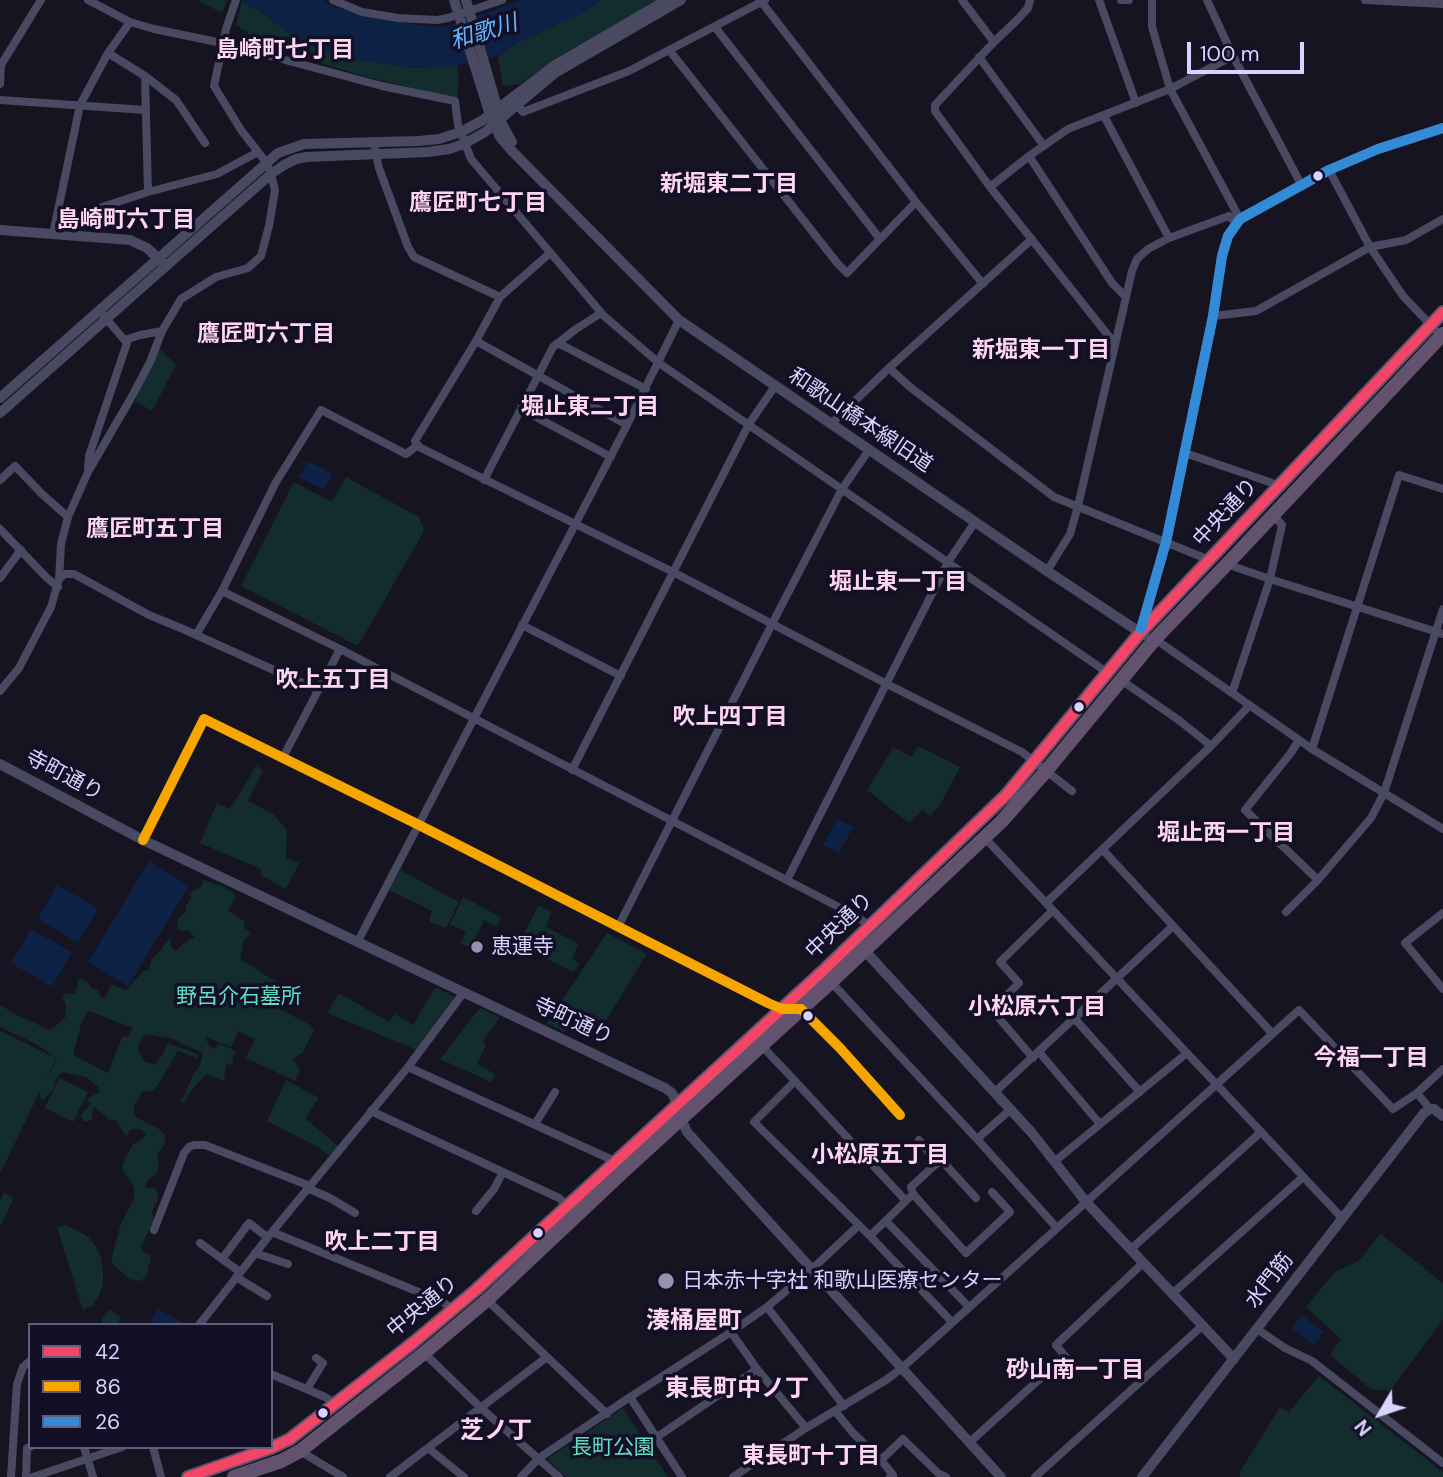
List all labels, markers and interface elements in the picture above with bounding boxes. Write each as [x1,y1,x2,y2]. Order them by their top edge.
water label: 和歌川 [447,10,521,56]
scale bar [1191,28,1308,72]
district label: 島崎町七丁目 [216,37,354,65]
text: 100 m [1200,40,1260,68]
unlabelled marker [1311,169,1325,183]
district label: 新堀東二丁目 [660,171,798,199]
district label: 鷹匠町七丁目 [409,190,547,218]
district label: 島崎町六丁目 [57,207,195,235]
district label: 鷹匠町六丁目 [197,321,335,349]
district label: 新堀東一丁目 [972,337,1110,365]
street label: 和歌山橋本線旧道 [783,364,937,478]
district label: 堀止東二丁目 [521,394,659,422]
street label: 中央通り [1188,474,1264,552]
district label: 鷹匠町五丁目 [86,516,224,544]
district label: 堀止東一丁目 [829,569,967,597]
district label: 吹上五丁目 [276,667,390,695]
unlabelled marker [1072,700,1086,714]
district label: 吹上四丁目 [673,704,787,732]
street label: 寺町通り [21,745,107,807]
district label: 堀止西一丁目 [1157,820,1295,848]
street label: 中央通り [801,888,879,964]
place label: 恵運寺 [491,934,554,960]
marker: 恵運寺 [469,939,485,955]
park label: 野呂介石墓所 [176,984,302,1010]
street label: 寺町通り [530,993,616,1051]
district label: 小松原六丁目 [968,994,1106,1022]
unlabelled marker [801,1009,815,1023]
district label: 今福一丁目 [1314,1045,1428,1073]
district label: 小松原五丁目 [811,1142,949,1170]
unlabelled marker [531,1226,545,1240]
district label: 吹上二丁目 [325,1229,439,1257]
street label: 水門筋 [1241,1248,1299,1314]
place label: 日本赤十字社 和歌山医療センター [682,1268,1003,1294]
street label: 中央通り [382,1271,464,1343]
marker: 日本赤十字社 和歌山医療センター [656,1271,676,1291]
district label: 湊桶屋町 [646,1308,742,1336]
legend [28,1323,273,1449]
text: 42 [95,1338,120,1366]
district label: 砂山南一丁目 [1006,1357,1144,1385]
text: 86 [95,1373,121,1401]
district label: 東長町中ノ丁 [665,1376,809,1404]
north arrow [1345,1379,1415,1449]
unlabelled marker [316,1406,330,1420]
text: 26 [95,1408,120,1436]
text: N [1349,1414,1377,1441]
district label: 芝ノ丁 [460,1418,532,1446]
park label: 長町公園 [571,1435,655,1461]
district label: 東長町十丁目 [742,1443,880,1471]

